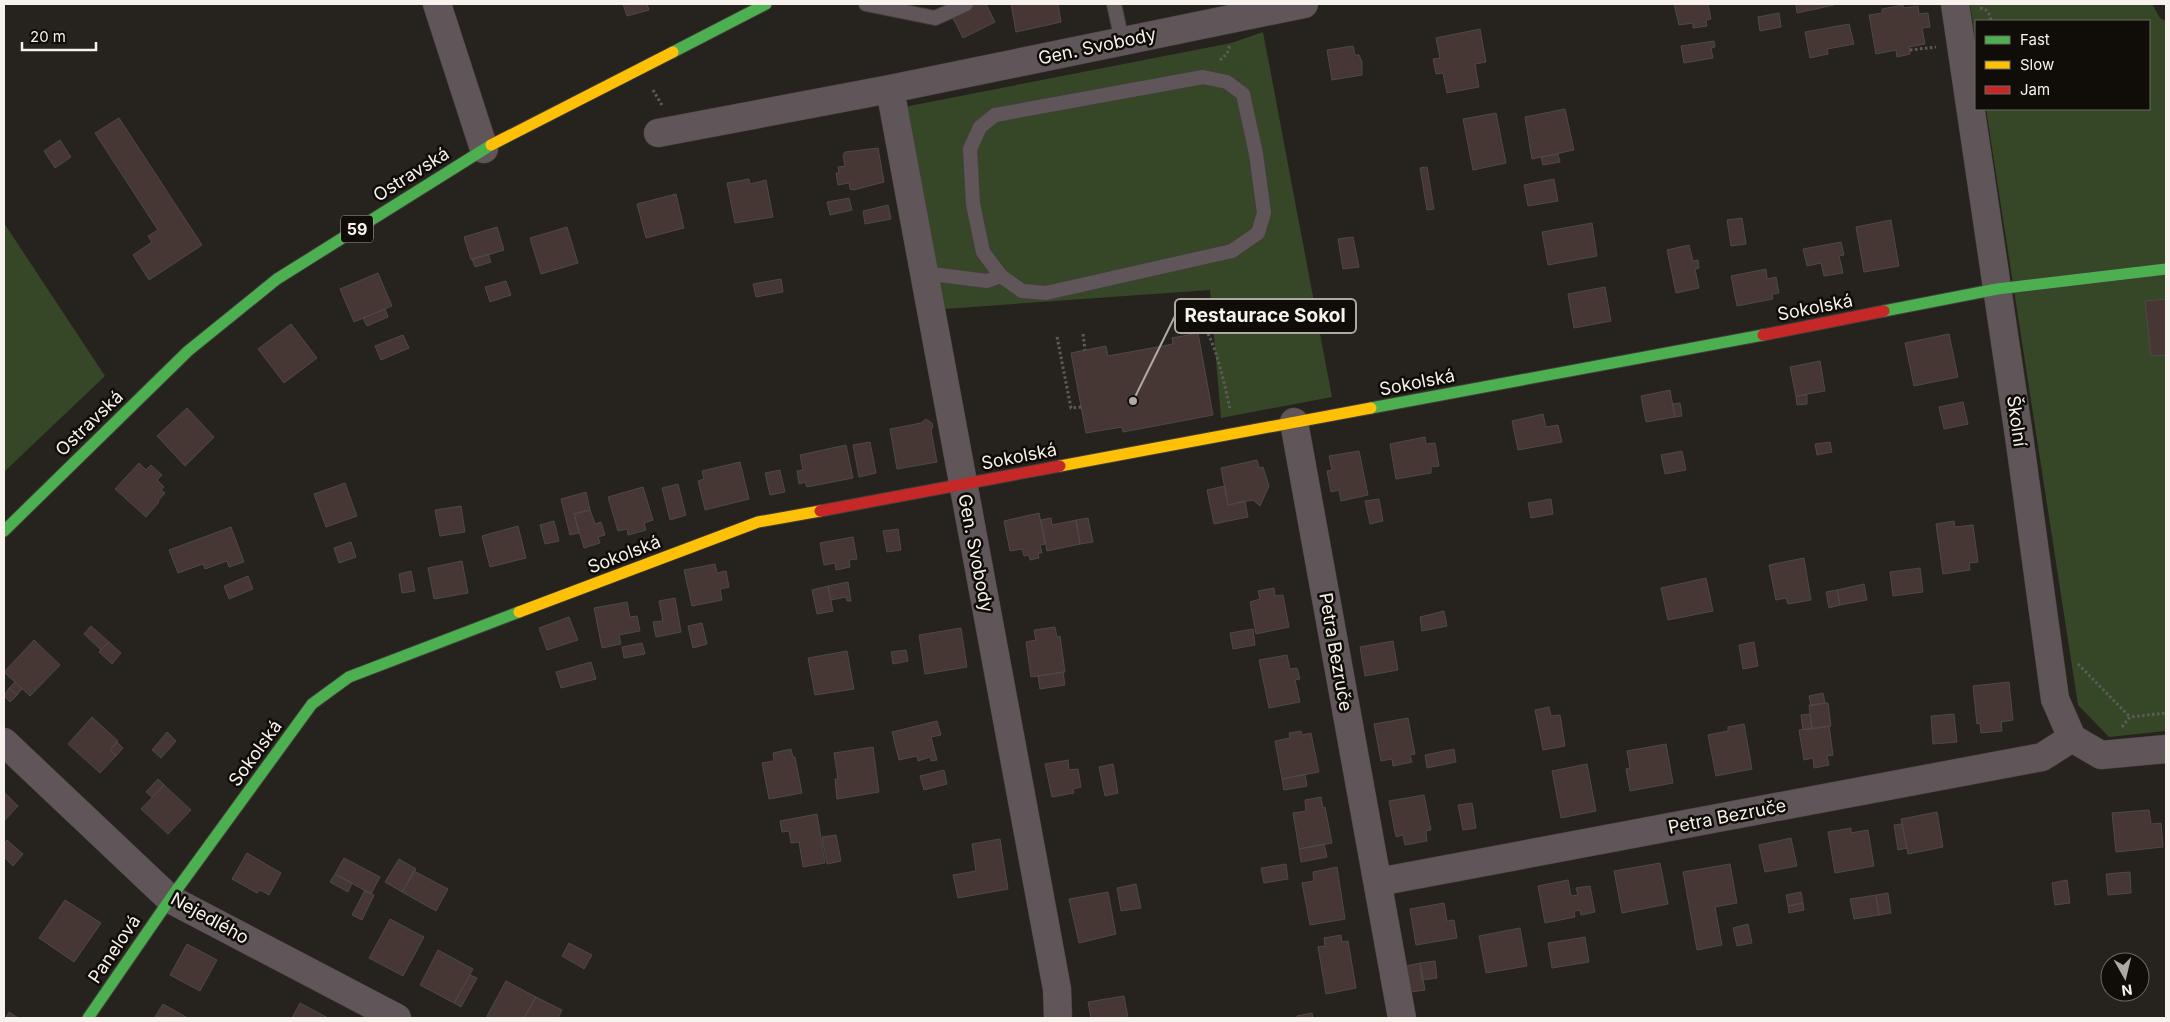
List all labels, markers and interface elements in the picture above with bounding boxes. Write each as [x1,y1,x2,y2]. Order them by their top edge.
scale bar [22,20,96,52]
legend [1975,20,2150,110]
street label: Gen. Svobody [1036,23,1158,69]
text: 20 m [30,27,66,46]
text: Fast [2020,30,2050,49]
text: Slow [2020,55,2054,74]
text: Jam [2020,80,2050,99]
street label: Ostravská [369,142,453,206]
road number: 59 [341,215,373,242]
street label: Sokolská [1775,289,1855,325]
callout: Restaurace Sokol [1175,299,1356,333]
text: Restaurace Sokol [1184,304,1346,327]
street label: Sokolská [1377,364,1457,400]
street label: Ostravská [51,386,127,460]
street label: Školní [2003,394,2032,448]
street label: Sokolská [979,438,1059,474]
street label: Gen. Svobody [954,492,998,614]
street label: Sokolská [585,530,663,578]
street label: Petra Bezruče [1315,591,1357,713]
street label: Sokolská [224,716,286,790]
street label: Petra Bezruče [1666,794,1788,838]
street label: Nejedlého [167,888,253,948]
street label: Panelová [84,911,144,987]
north arrow [2100,952,2150,1002]
text: N [2120,981,2133,1000]

